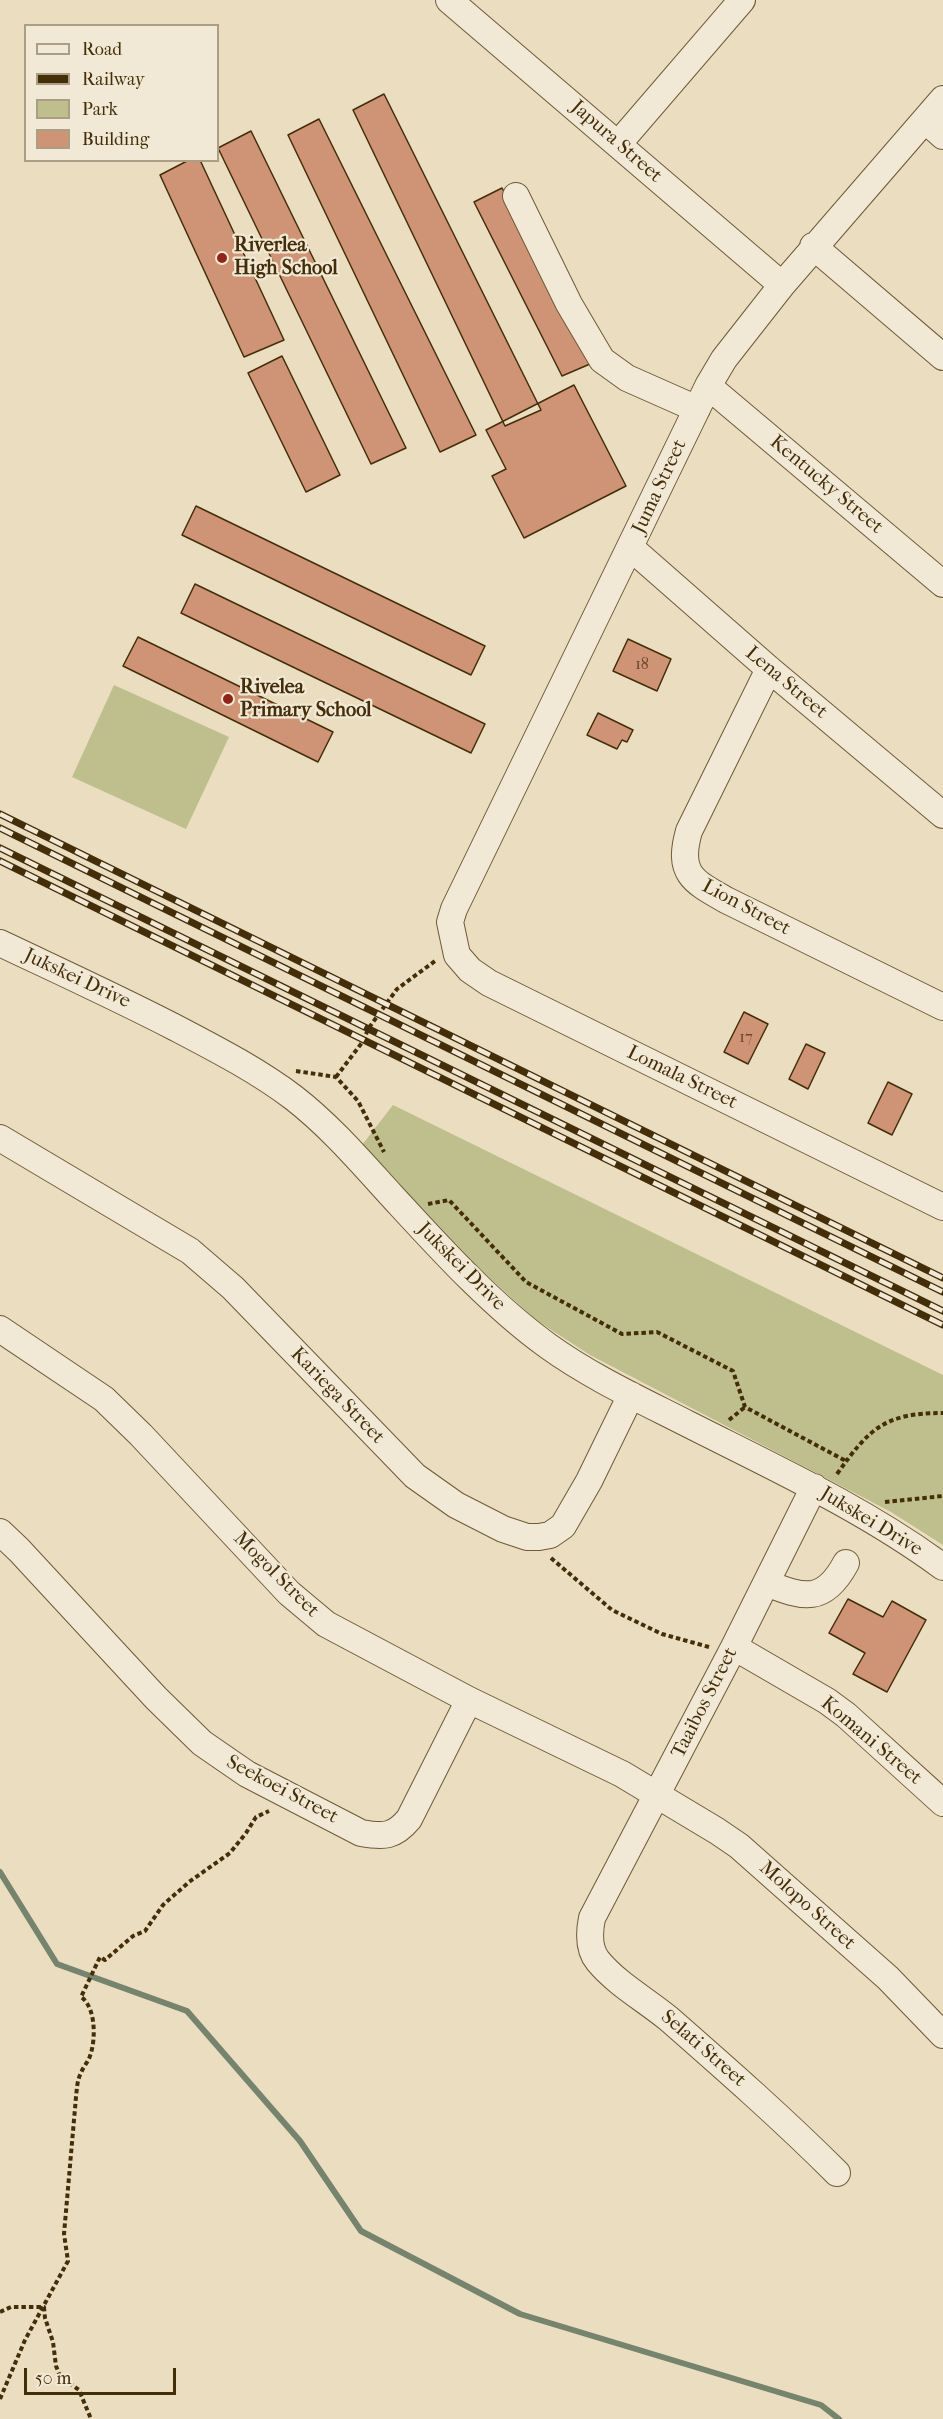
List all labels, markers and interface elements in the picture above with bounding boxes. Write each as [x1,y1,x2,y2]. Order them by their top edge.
legend [24,24,219,162]
text: Road [82,39,122,60]
text: Railway [82,69,145,90]
street label: Japura Street [565,96,667,188]
text: Park [82,99,118,120]
text: Building [82,129,149,150]
place label: Riverlea High School [234,234,338,281]
marker: Riverlea High School [215,251,229,265]
street label: Kentucky Street [764,431,888,539]
street label: Juma Street [628,436,692,538]
street label: Lena Street [740,642,832,724]
house number: 18 [635,655,649,675]
place label: Rivelea Primary School [240,676,372,723]
marker: Rivelea Primary School [221,692,235,706]
street label: Lion Street [698,875,794,941]
street label: Jukskei Drive [20,944,134,1014]
house number: 17 [739,1028,753,1048]
street label: Lomala Street [623,1041,741,1115]
street label: Jukskei Drive [412,1218,510,1316]
street label: Kariega Street [285,1343,389,1449]
street label: Jukskei Drive [816,1482,926,1562]
street label: Mogol Street [228,1527,324,1623]
street label: Taaibos Street [667,1644,743,1762]
street label: Komani Street [816,1692,926,1790]
street label: Seekoei Street [222,1751,342,1829]
street label: Molopo Street [754,1856,860,1956]
street label: Selati Street [655,2005,751,2093]
scale bar [27,2356,178,2394]
text: 50 m [35,2368,71,2389]

